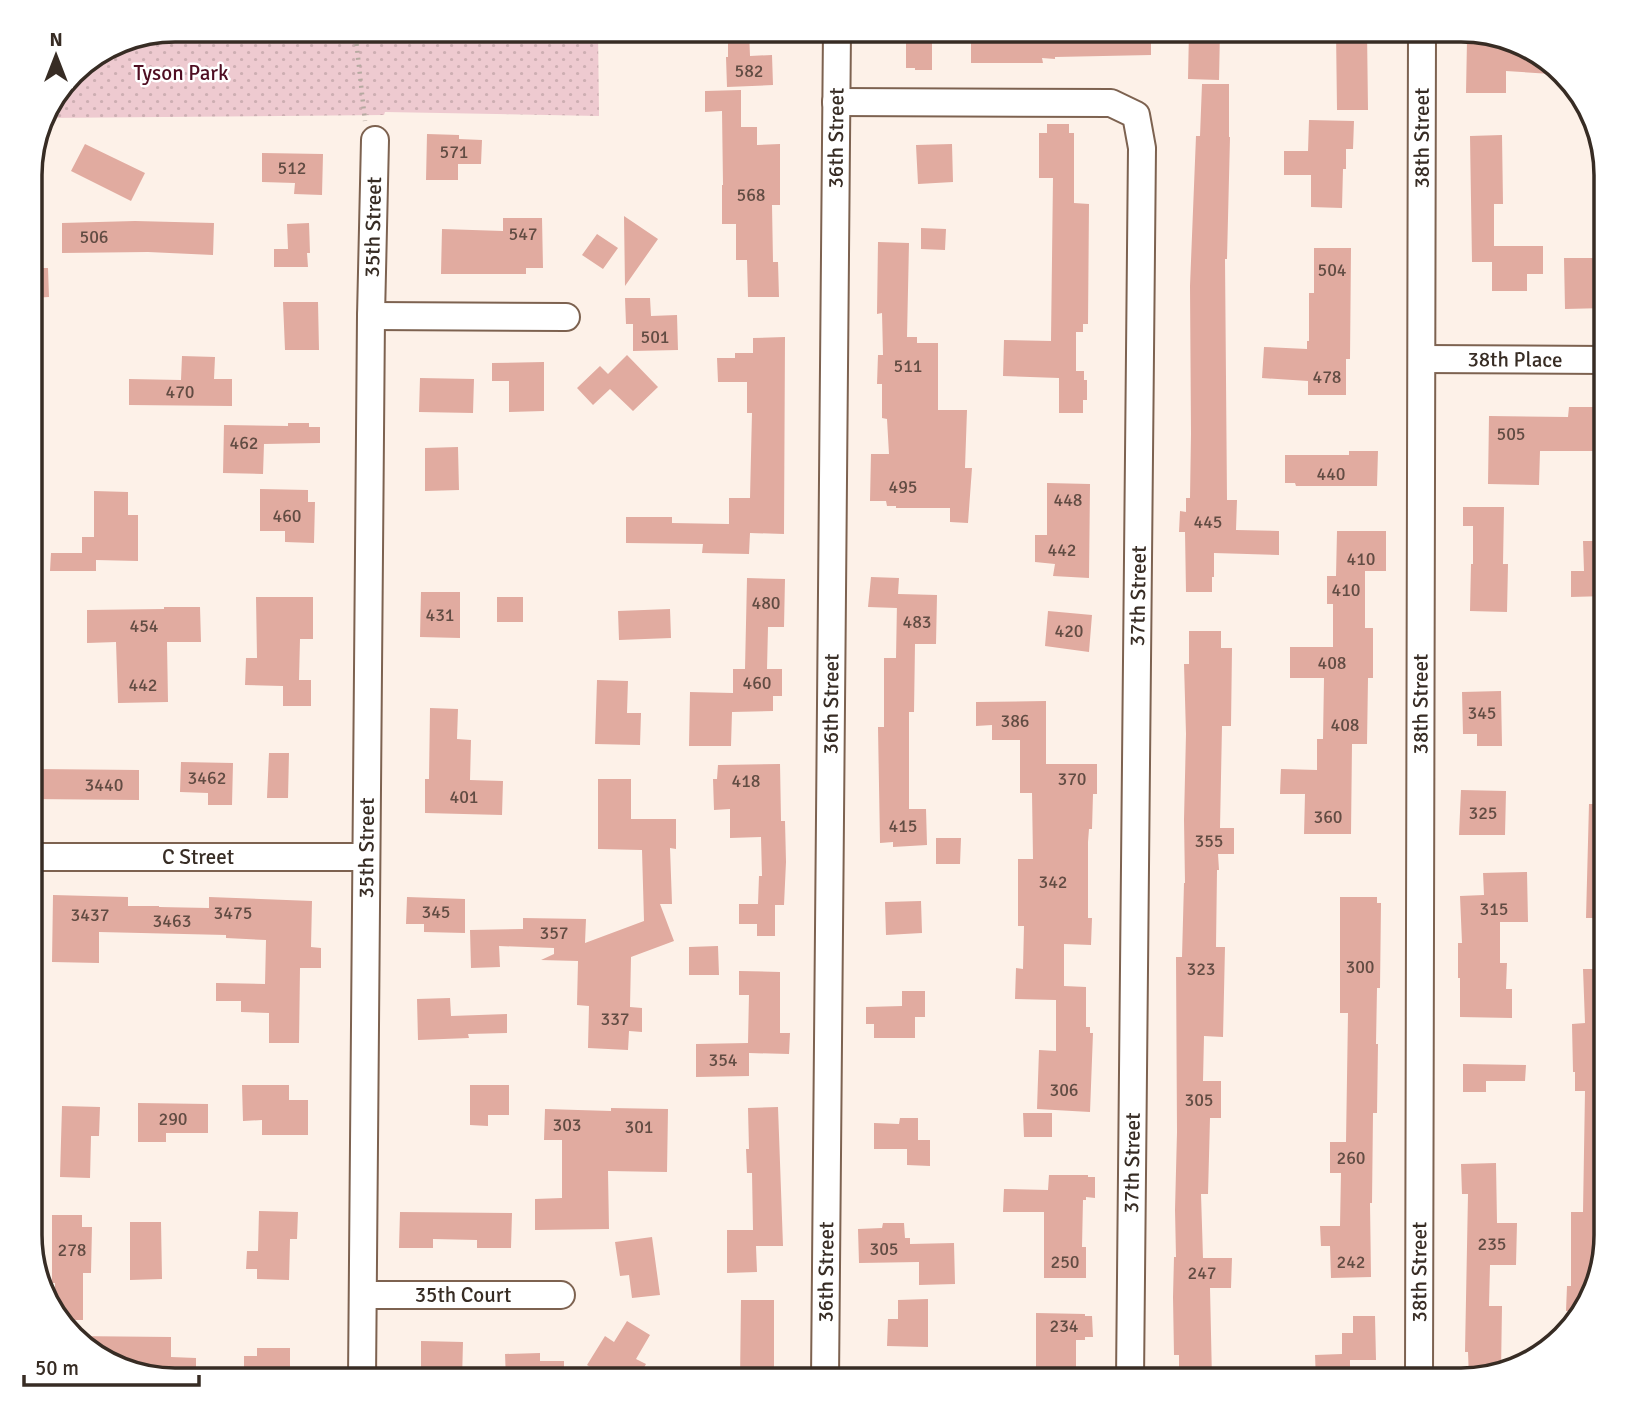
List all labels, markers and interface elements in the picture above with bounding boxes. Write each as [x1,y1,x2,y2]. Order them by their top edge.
north arrow [21,21,91,91]
text: N [49,28,63,52]
park label: Tyson Park [133,60,229,86]
house number: 582 [734,60,764,82]
street label: 36th Street [823,87,849,189]
street label: 38th Street [1409,88,1435,188]
house number: 571 [439,141,469,163]
house number: 512 [277,157,307,179]
street label: 35th Street [359,176,387,278]
house number: 568 [736,184,766,206]
house number: 547 [508,223,538,245]
house number: 506 [79,226,109,248]
house number: 504 [1317,259,1347,281]
house number: 501 [640,326,670,348]
street label: 38th Place [1467,346,1563,373]
house number: 511 [893,355,923,377]
house number: 478 [1312,366,1342,388]
house number: 470 [165,381,195,403]
house number: 505 [1496,423,1526,445]
house number: 462 [229,432,259,454]
house number: 440 [1316,463,1346,485]
house number: 495 [888,476,918,498]
house number: 448 [1053,489,1083,511]
house number: 460 [272,505,302,527]
house number: 445 [1193,511,1223,533]
house number: 442 [1047,539,1077,561]
street label: 37th Street [1124,545,1152,647]
house number: 410 [1346,548,1376,570]
house number: 410 [1331,579,1361,601]
house number: 480 [751,592,781,614]
house number: 431 [425,604,455,626]
house number: 483 [902,611,932,633]
house number: 454 [129,615,159,637]
house number: 420 [1054,620,1084,642]
house number: 408 [1317,652,1347,674]
street label: 36th Street [818,653,844,755]
street label: 38th Street [1407,654,1434,754]
house number: 460 [742,672,772,694]
house number: 442 [128,674,158,696]
house number: 345 [1467,702,1497,724]
house number: 386 [1000,710,1030,732]
house number: 408 [1330,714,1360,736]
house number: 3462 [188,767,226,789]
house number: 370 [1057,768,1087,790]
house number: 418 [731,770,761,792]
house number: 3440 [85,774,123,796]
house number: 401 [449,786,479,808]
street label: 35th Street [353,797,380,899]
house number: 325 [1468,802,1498,824]
house number: 360 [1313,806,1343,828]
house number: 415 [888,815,918,837]
house number: 355 [1194,830,1224,852]
street label: C Street [162,844,234,870]
house number: 342 [1038,871,1068,893]
house number: 315 [1479,898,1509,920]
house number: 345 [421,901,451,923]
house number: 3475 [214,902,252,924]
house number: 3437 [71,904,109,926]
house number: 3463 [153,910,191,932]
house number: 357 [539,922,569,944]
house number: 300 [1345,956,1375,978]
house number: 323 [1186,958,1216,980]
house number: 337 [600,1008,630,1030]
house number: 354 [708,1049,738,1071]
house number: 306 [1049,1079,1079,1101]
house number: 305 [1184,1089,1214,1111]
house number: 290 [158,1108,188,1130]
street label: 37th Street [1118,1112,1146,1214]
house number: 303 [552,1114,582,1136]
house number: 301 [624,1116,654,1138]
house number: 260 [1336,1147,1366,1169]
street label: 36th Street [813,1221,839,1323]
street label: 38th Street [1406,1222,1432,1322]
house number: 235 [1477,1233,1507,1255]
house number: 305 [869,1238,899,1260]
house number: 278 [57,1239,87,1261]
house number: 250 [1050,1251,1080,1273]
house number: 242 [1336,1251,1366,1273]
house number: 247 [1187,1262,1217,1284]
street label: 35th Court [415,1282,511,1308]
house number: 234 [1049,1315,1079,1337]
scale bar [24,1344,200,1388]
text: 50 m [35,1355,79,1381]

